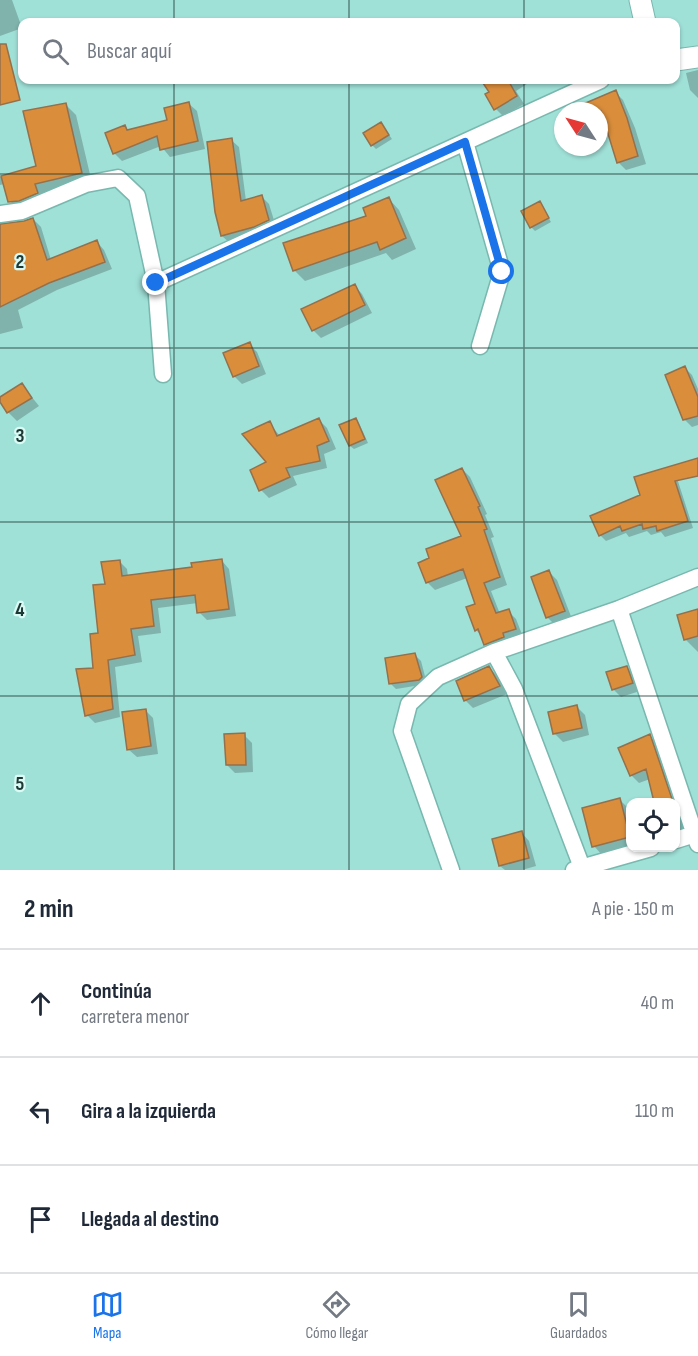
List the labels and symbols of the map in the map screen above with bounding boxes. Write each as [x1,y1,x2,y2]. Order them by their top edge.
north arrow [554,102,608,156]
text: 2 [16,250,24,274]
route start [488,258,514,284]
route end [142,269,168,295]
text: 3 [16,424,25,448]
text: 4 [15,598,25,622]
text: 5 [16,772,25,796]

